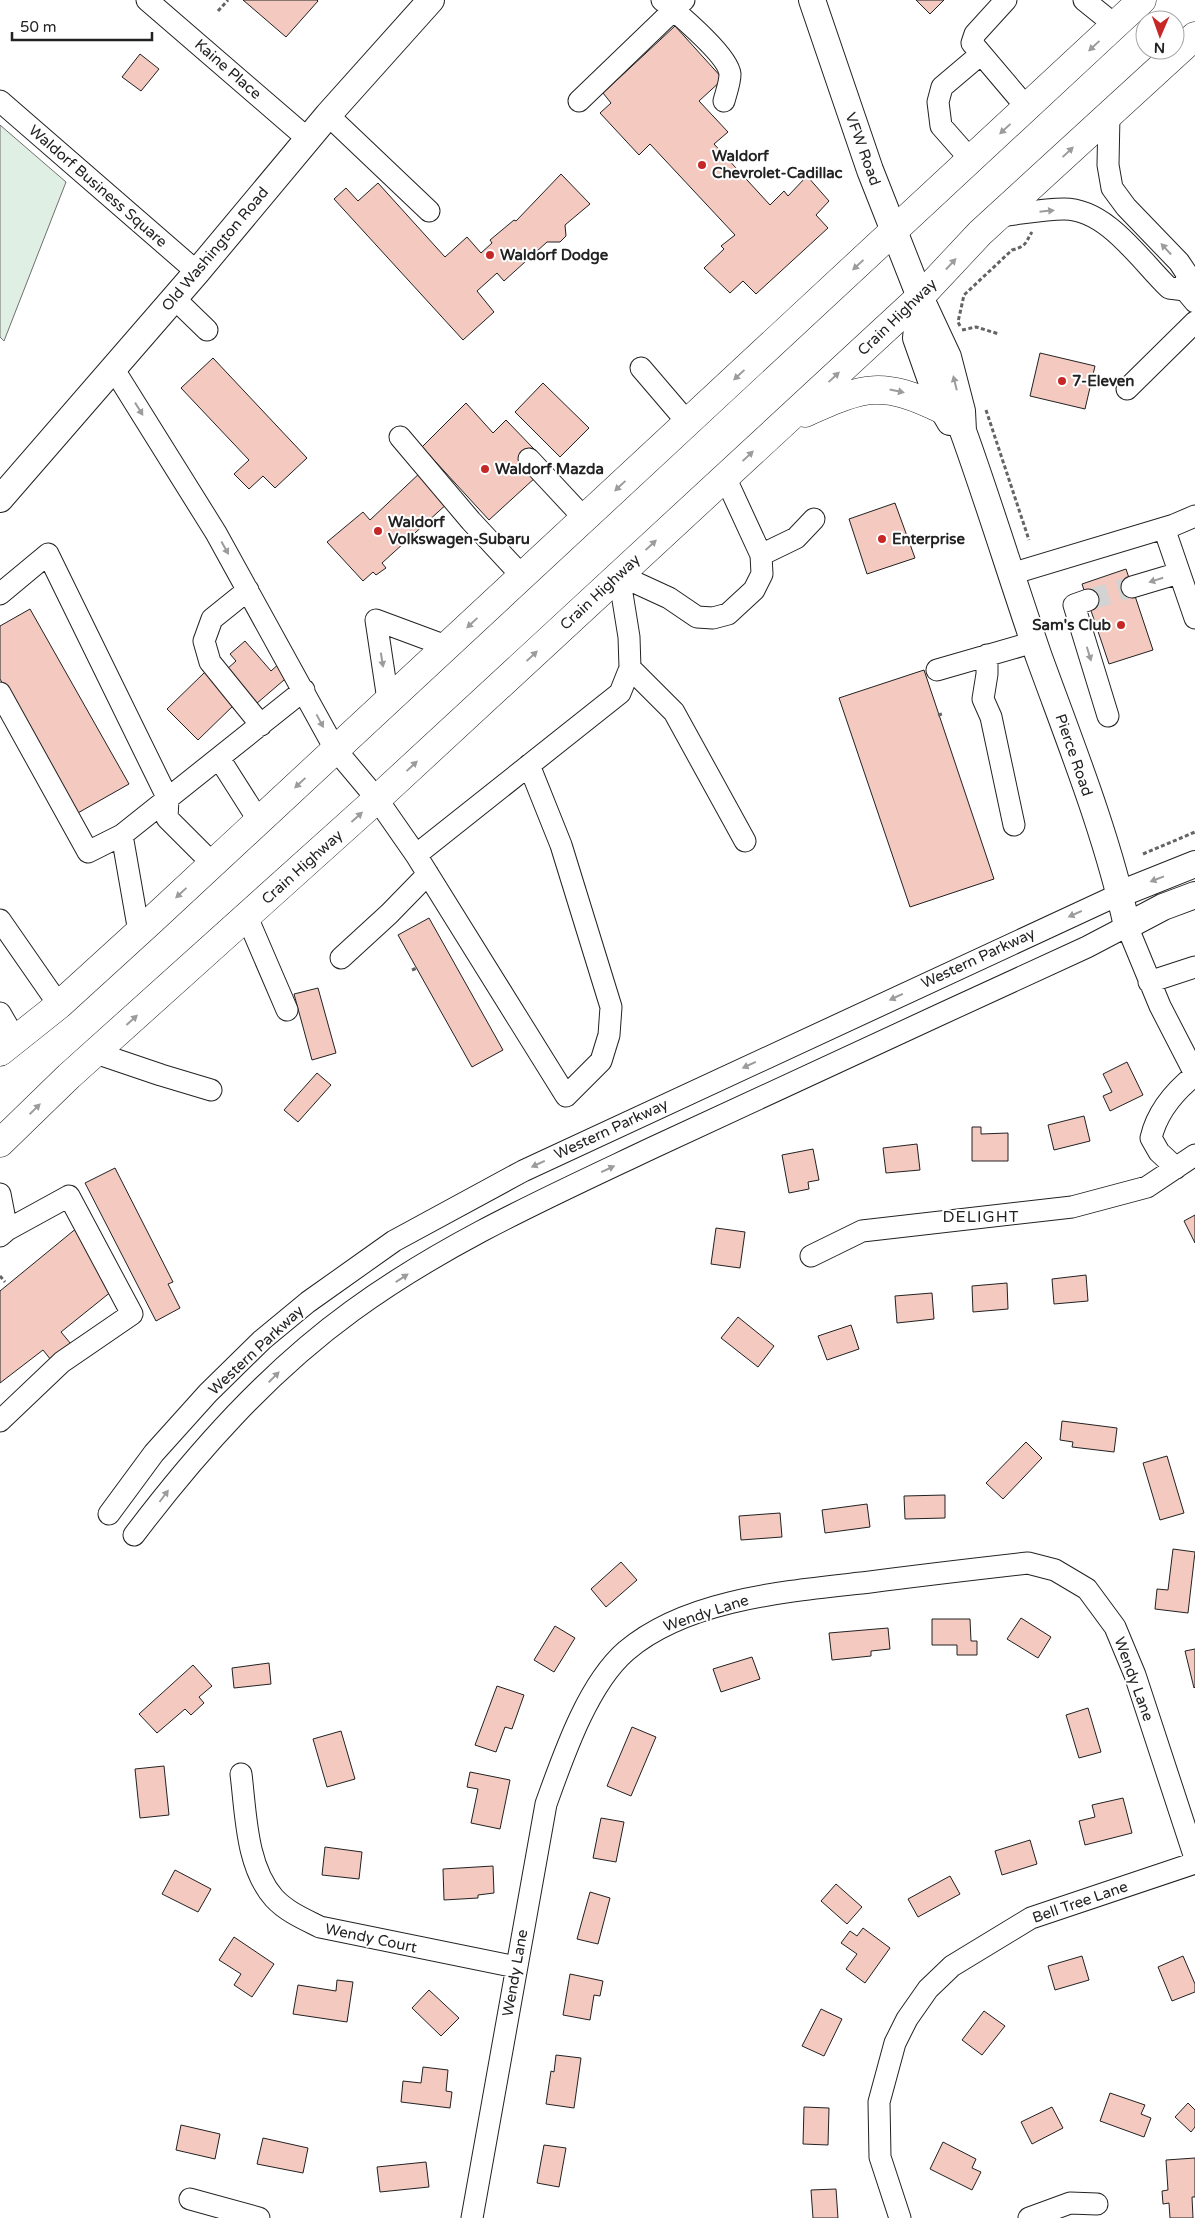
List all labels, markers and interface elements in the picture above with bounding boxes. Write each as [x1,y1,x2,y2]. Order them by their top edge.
scale bar [12,10,152,42]
north arrow [1135,10,1185,60]
text: 50 m [20,18,57,36]
street label: Kaine Place [191,35,265,103]
text: N [1154,39,1165,56]
one-way arrow [1088,40,1100,52]
street label: VFW Road [841,110,885,188]
street label: Waldorf Business Square [25,121,171,251]
one-way arrow [999,123,1011,135]
one-way arrow [1062,146,1074,158]
place label: Waldorf Chevrolet-Cadillac [712,147,843,182]
marker: Waldorf Chevrolet-Cadillac [696,159,708,171]
street label: Old Washington Road [158,183,272,315]
one-way arrow [1039,207,1055,215]
one-way arrow [1160,243,1172,255]
place label: Waldorf Dodge [500,246,609,265]
marker: Waldorf Dodge [484,249,496,261]
one-way arrow [945,258,957,270]
one-way arrow [853,259,865,271]
street label: Crain Highway [854,275,940,359]
one-way arrow [733,369,745,381]
one-way arrow [827,371,840,382]
place label: 7-Eleven [1072,372,1134,390]
marker: 7-Eleven [1056,375,1068,387]
one-way arrow [951,376,959,391]
one-way arrow [890,388,906,396]
one-way arrow [134,403,144,416]
one-way arrow [742,450,754,462]
place label: Waldorf Mazda [495,460,604,478]
marker: Waldorf Mazda [479,463,491,475]
one-way arrow [614,480,626,492]
place label: Waldorf Volkswagen-Subaru [388,513,530,549]
marker: Waldorf Volkswagen-Subaru [372,525,384,537]
place label: Enterprise [892,530,965,549]
marker: Enterprise [876,533,888,545]
one-way arrow [645,539,657,551]
one-way arrow [220,541,229,554]
street label: Crain Highway [556,550,644,634]
one-way arrow [1148,576,1163,584]
place label: Sam's Club [1032,616,1112,634]
one-way arrow [466,617,478,629]
marker: Sam's Club [1115,619,1127,631]
one-way arrow [1085,646,1093,661]
one-way arrow [525,650,537,662]
one-way arrow [378,653,386,669]
street label: Pierce Road [1052,712,1096,798]
one-way arrow [316,713,324,728]
one-way arrow [406,760,418,772]
one-way arrow [294,777,306,789]
one-way arrow [350,812,363,823]
street label: Crain Highway [258,826,346,908]
one-way arrow [1149,875,1164,883]
one-way arrow [175,887,187,899]
one-way arrow [1068,910,1082,918]
street label: Western Parkway [918,924,1038,992]
one-way arrow [889,993,903,1001]
one-way arrow [126,1014,138,1026]
one-way arrow [741,1061,756,1070]
street label: Western Parkway [551,1095,671,1163]
one-way arrow [29,1103,41,1115]
one-way arrow [531,1160,545,1168]
one-way arrow [601,1165,615,1173]
district label: DELIGHT [943,1207,1019,1227]
one-way arrow [396,1273,409,1283]
street label: Western Parkway [205,1301,307,1399]
one-way arrow [268,1371,280,1383]
one-way arrow [159,1489,169,1503]
street label: Wendy Lane [661,1591,751,1635]
street label: Wendy Lane [1110,1634,1158,1724]
street label: Bell Tree Lane [1030,1877,1130,1927]
street label: Wendy Court [323,1919,419,1957]
street label: Wendy Lane [498,1928,532,2018]

